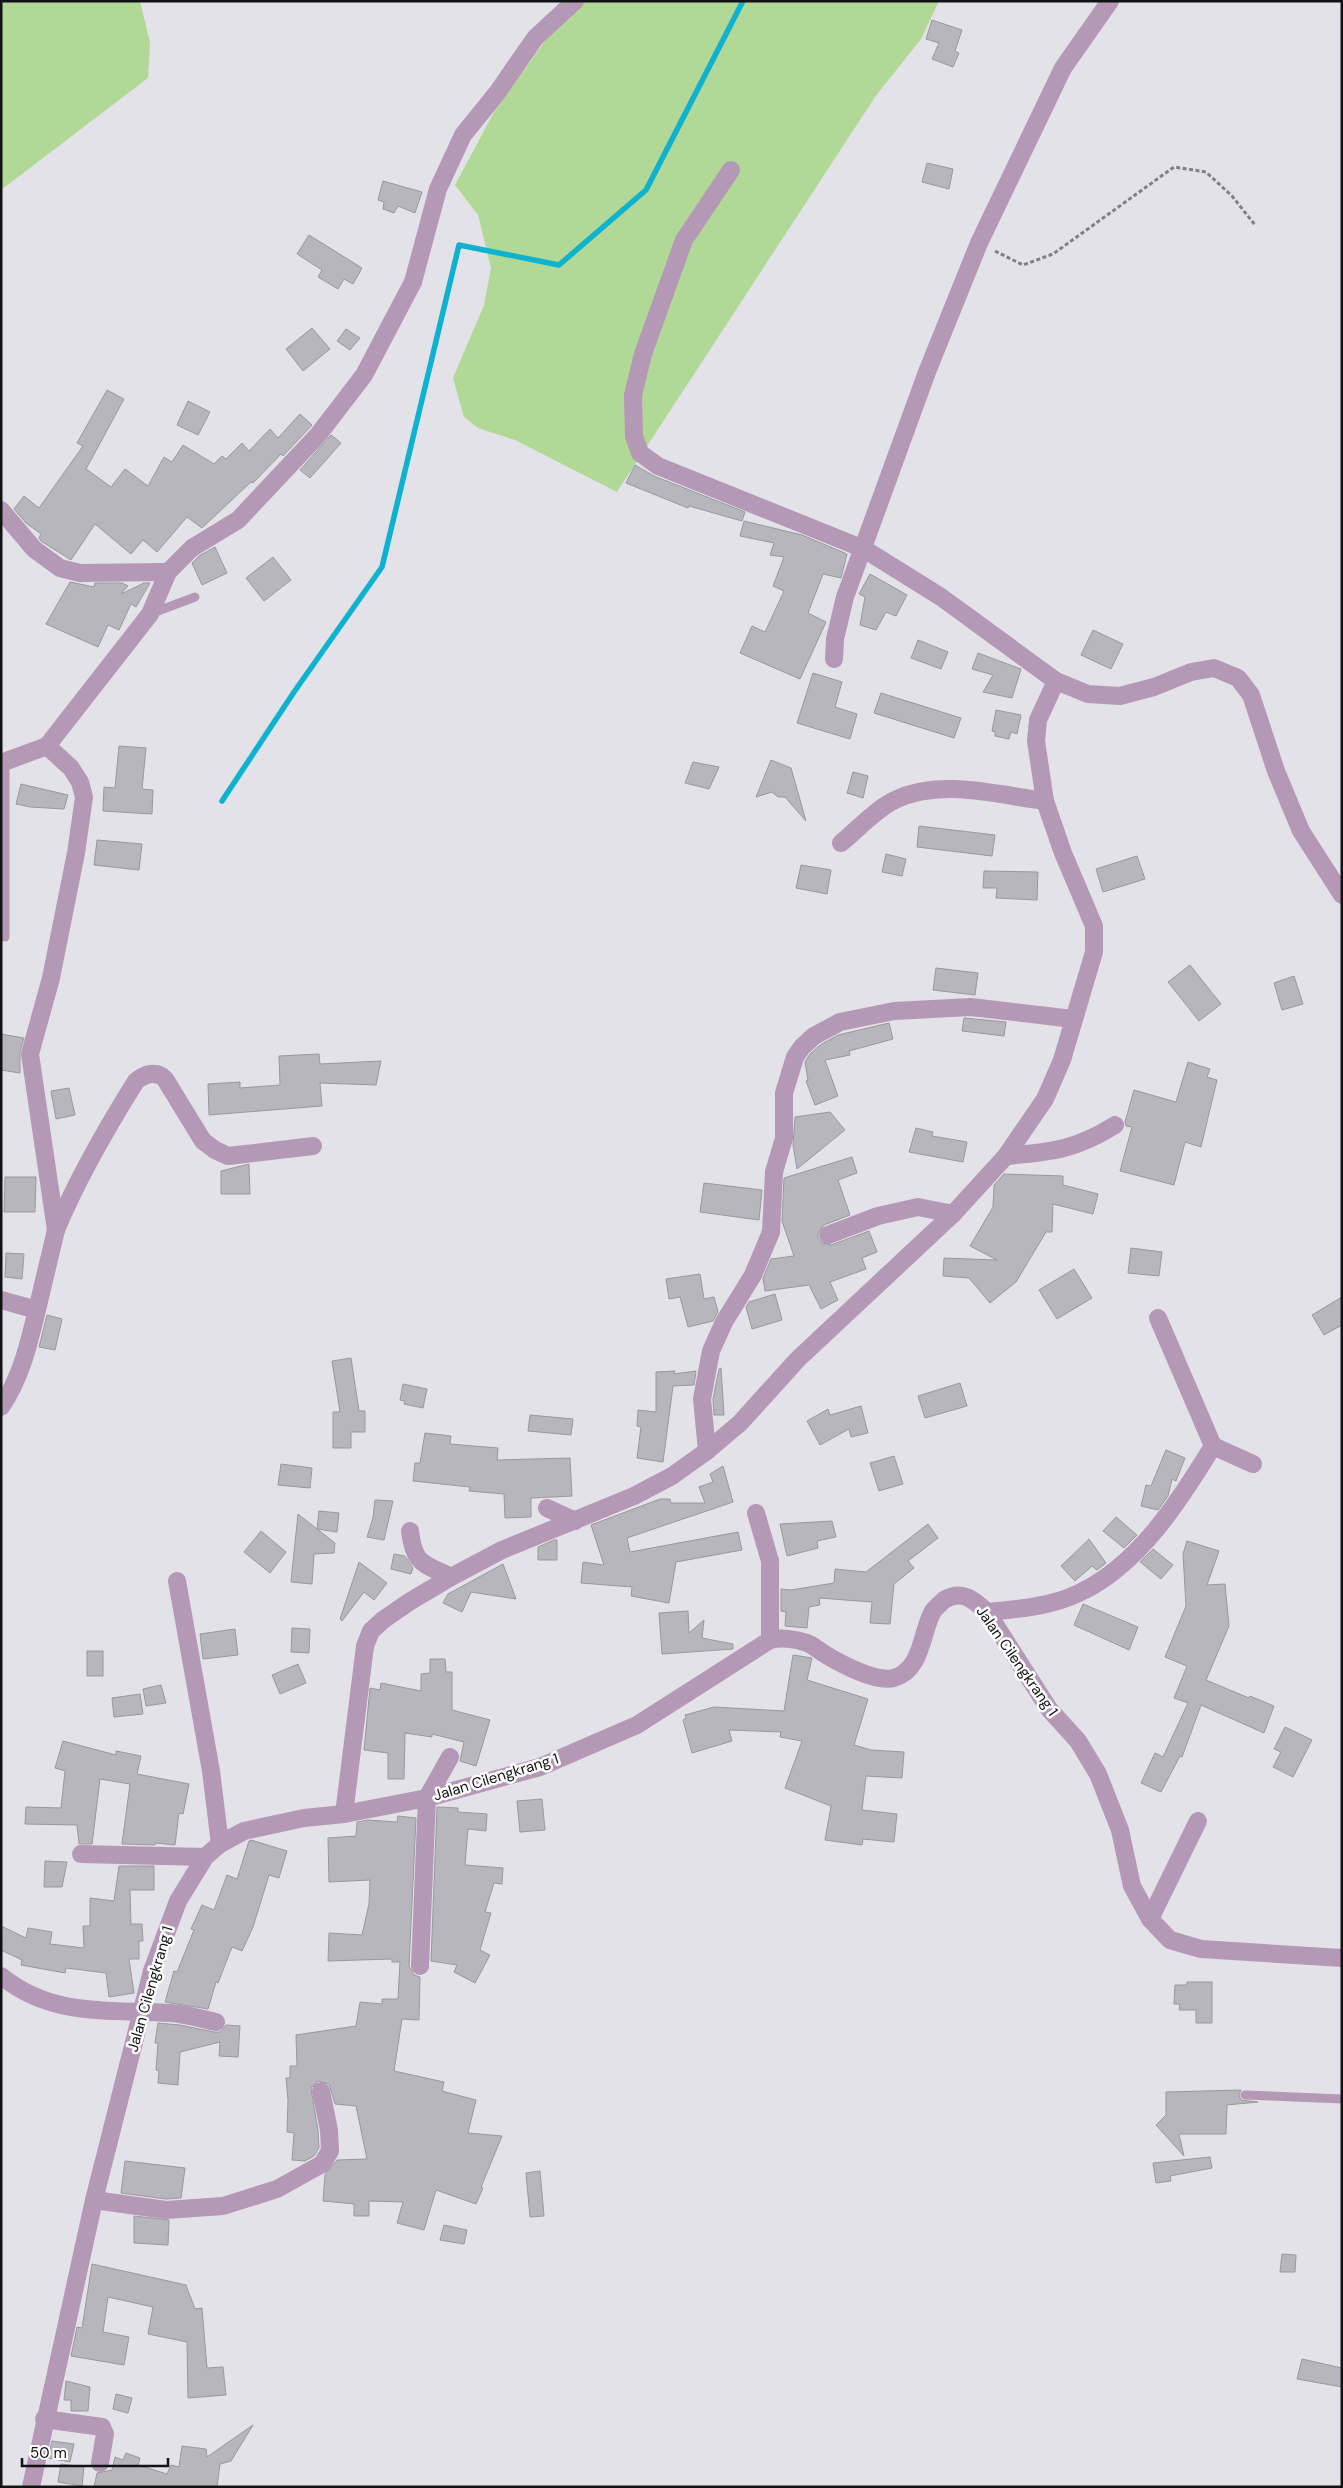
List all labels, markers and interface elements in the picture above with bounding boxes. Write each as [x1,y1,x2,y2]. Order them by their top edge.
street label: Jalan Cilengkrang 1 [972,1602,1062,1720]
street label: Jalan Cilengkrang 1 [431,1748,561,1806]
street label: Jalan Cilengkrang 1 [122,1924,178,2054]
scale bar [22,2436,169,2468]
text: 50 m [30,2443,67,2463]

